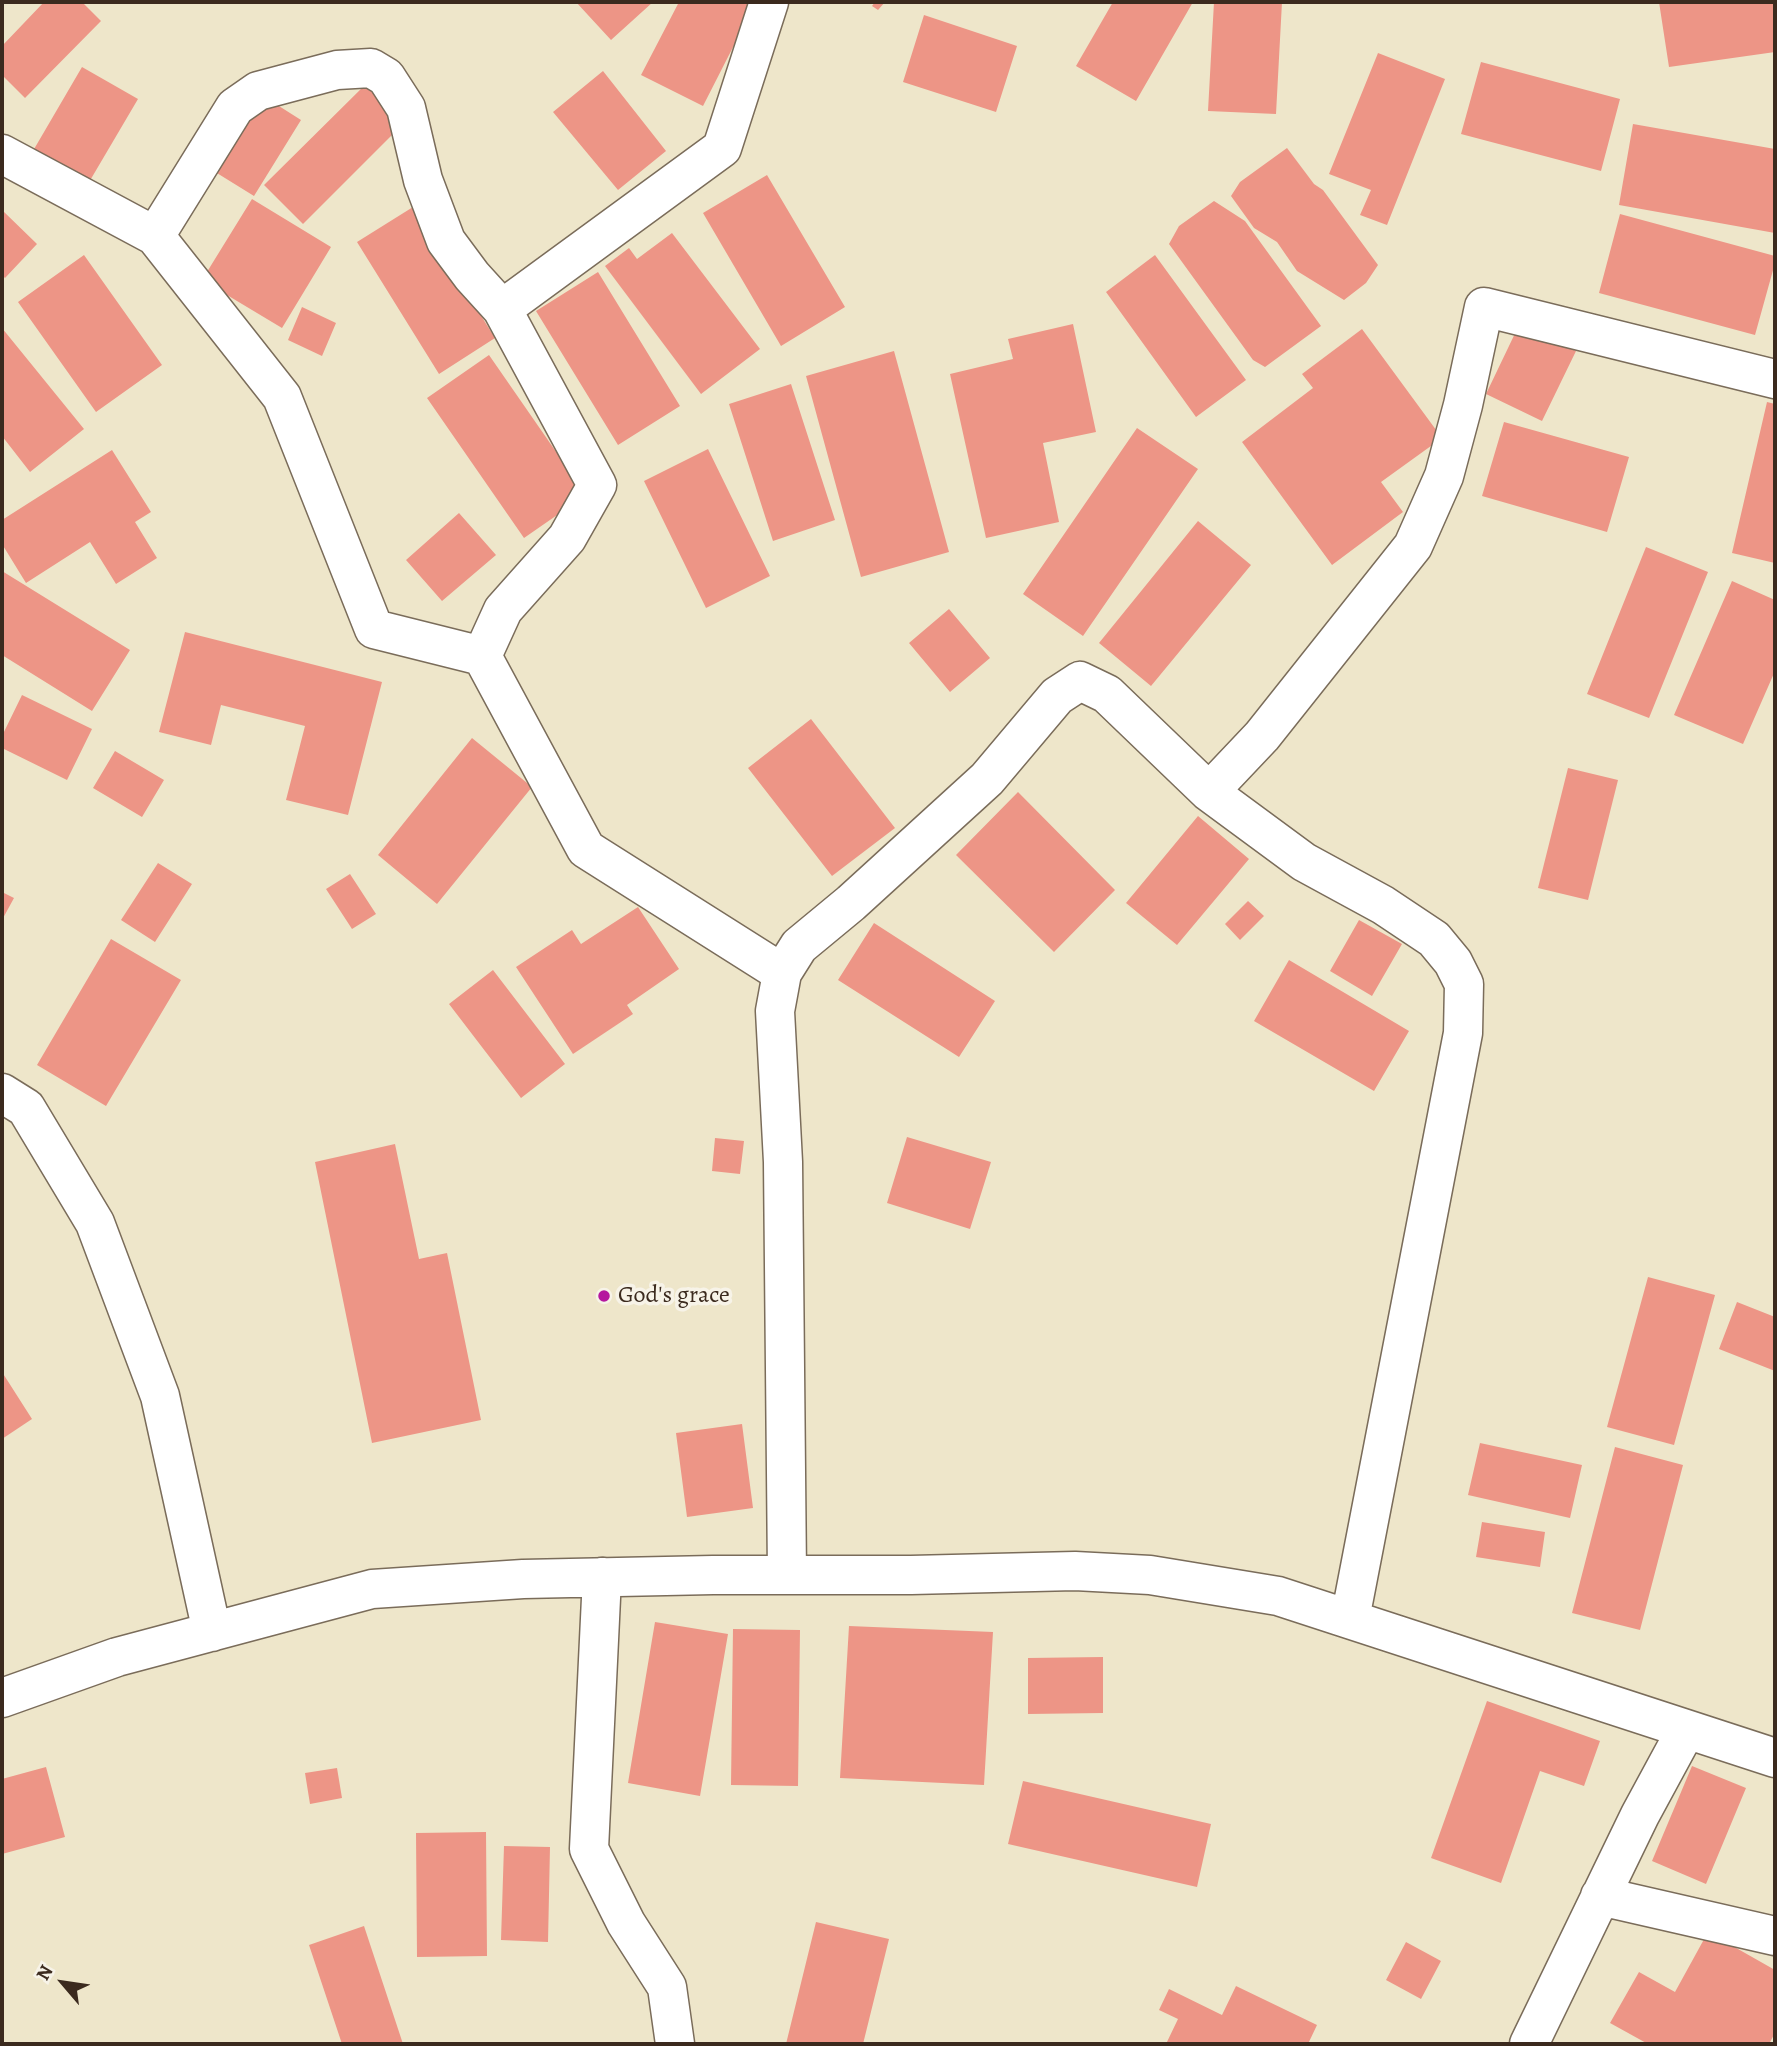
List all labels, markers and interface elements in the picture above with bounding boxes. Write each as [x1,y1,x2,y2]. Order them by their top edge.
place label: God's grace [618,1282,730,1310]
marker: God's grace [596,1288,612,1304]
north arrow [28,1948,98,2018]
text: N [30,1960,59,1985]

